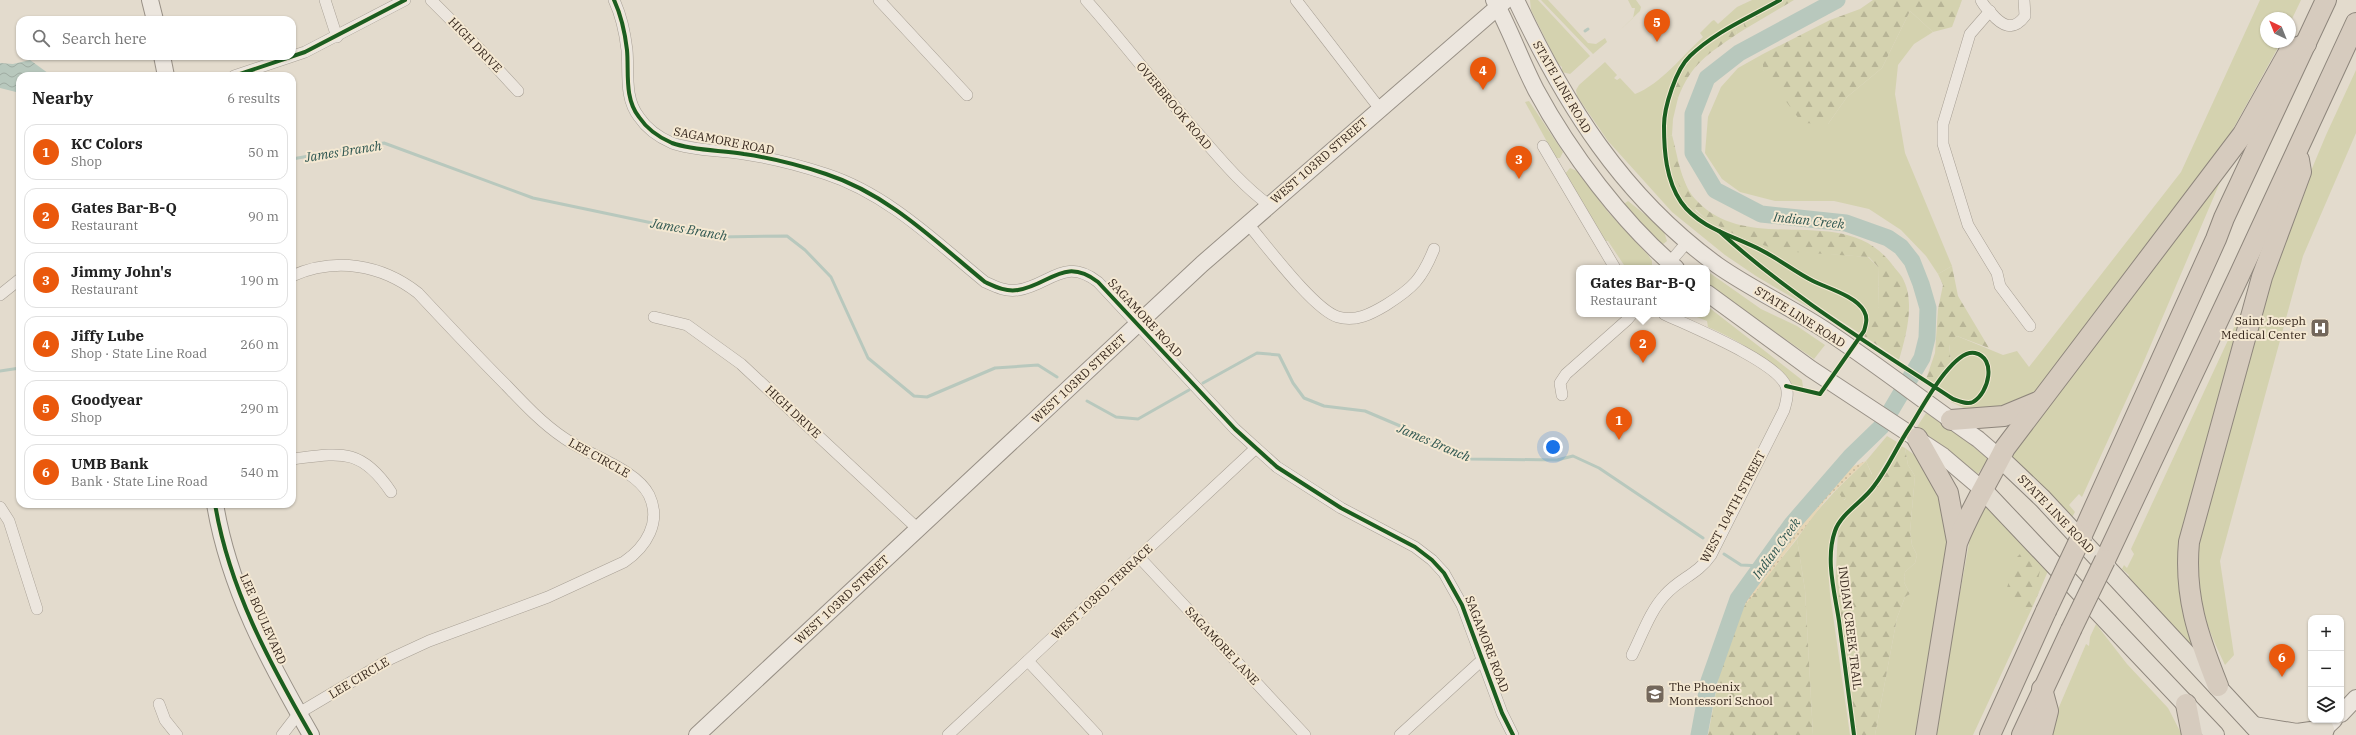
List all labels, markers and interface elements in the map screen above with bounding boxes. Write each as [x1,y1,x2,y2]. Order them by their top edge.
pin: 5 [1644,9,1670,42]
north arrow [2260,12,2296,48]
street label: HIGH DRIVE [445,14,505,75]
search box [16,16,296,60]
icon: search [30,27,52,49]
text: Search here [62,29,147,48]
street label: STATE LINE ROAD [1530,38,1595,136]
pin: 4 [1470,57,1496,90]
street label: OVERBROOK ROAD [1133,59,1215,152]
text: Nearby [32,87,93,109]
text: 6 results [227,90,280,107]
street label: WEST 103RD STREET [1267,114,1370,207]
street label: SAGAMORE ROAD [673,123,776,158]
text: KC Colors [71,134,143,153]
water label: James Branch [302,137,383,166]
text: 1 [42,144,50,161]
text: 50 m [248,144,279,161]
pin: 3 [1506,146,1532,179]
text: Shop [71,153,102,170]
text: Gates Bar-B-Q [71,198,177,217]
text: 2 [42,208,50,225]
text: 90 m [248,208,279,225]
water label: Indian Creek [1772,208,1845,233]
water label: James Branch [648,214,729,245]
text: Restaurant [71,217,138,234]
text: Jimmy John's [71,262,172,281]
popup [1576,265,1710,317]
text: 3 [42,272,50,289]
text: 190 m [240,272,279,289]
text: Gates Bar-B-Q [1590,273,1696,292]
street label: SAGAMORE ROAD [1105,275,1186,360]
text: Restaurant [71,281,138,298]
street label: STATE LINE ROAD [1752,283,1848,350]
text: Restaurant [1590,292,1657,309]
place label: Saint Joseph Medical Center [2221,313,2307,342]
hospital icon: Saint Joseph Medical Center [2309,317,2331,339]
text: Jiffy Lube [71,326,144,345]
pin: 2 [1630,330,1656,363]
street label: WEST 103RD STREET [1028,331,1129,426]
text: 4 [42,336,50,353]
text: 260 m [240,336,279,353]
text: Shop · State Line Road [71,345,207,362]
street label: HIGH DRIVE [762,382,824,441]
text: Goodyear [71,390,143,409]
text: 5 [42,400,50,417]
text: 290 m [240,400,279,417]
pin: 1 [1606,407,1632,440]
text: Shop [71,409,102,426]
water label: James Branch [1394,419,1473,465]
street label: LEE CIRCLE [566,435,633,481]
your location [1543,437,1563,457]
street label: WEST 104TH STREET [1697,448,1768,565]
text: UMB Bank [71,454,148,473]
text: 6 [42,464,50,481]
text: 540 m [240,464,279,481]
street label: STATE LINE ROAD [2015,471,2098,556]
text: Bank · State Line Road [71,473,208,490]
water label: Indian Creek [1748,514,1804,583]
street label: WEST 103RD TERRACE [1048,541,1155,642]
street label: WEST 103RD STREET [791,552,892,647]
street label: INDIAN CREEK TRAIL [1835,565,1866,691]
street label: LEE BOULEVARD [237,571,290,666]
street label: SAGAMORE ROAD [1462,593,1513,694]
street label: SAGAMORE LANE [1182,603,1263,688]
map controls [2308,615,2344,723]
button: + [2308,615,2344,651]
pin: 6 [2269,644,2295,677]
button: − [2308,651,2344,687]
street label: LEE CIRCLE [326,654,392,701]
place label: The Phoenix Montessori School [1669,679,1773,708]
school or university icon: The Phoenix Montessori School [1644,683,1666,705]
button: layers [2308,687,2344,723]

